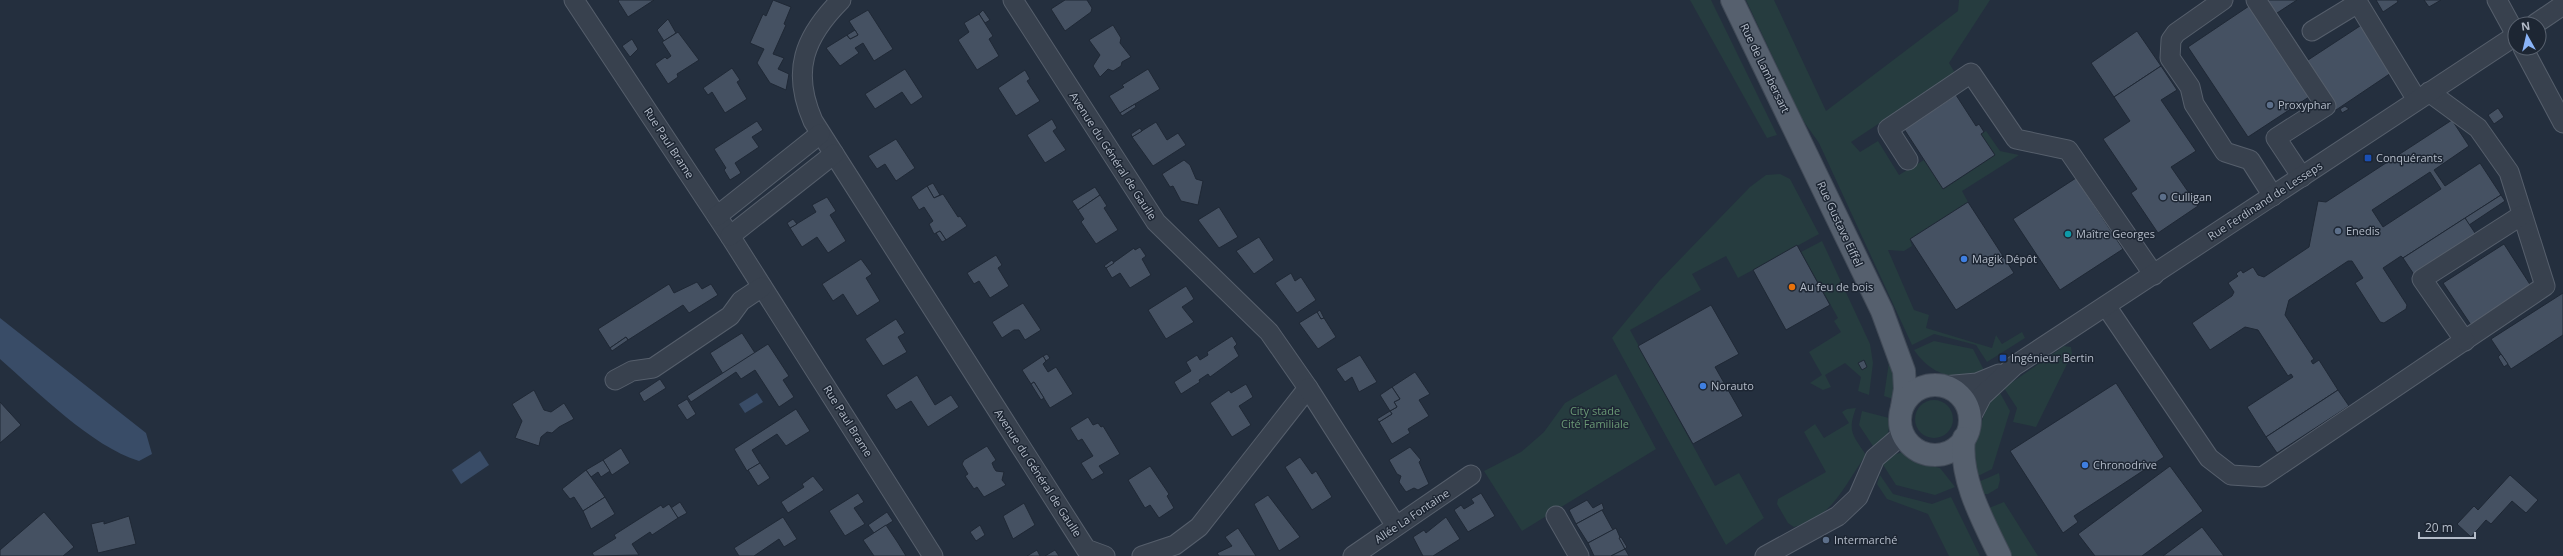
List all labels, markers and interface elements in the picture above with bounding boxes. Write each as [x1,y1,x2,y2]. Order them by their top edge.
north arrow [2507,16,2547,56]
text: N [2520,18,2531,34]
street label: Rue de Lambersart [1737,21,1794,115]
street label: Avenue du Général de Gaulle [1067,89,1160,222]
place label: Proxyphar [2278,97,2332,112]
marker: Proxyphar [2265,100,2275,110]
street label: Rue Paul Brame [641,104,698,181]
place label: Conquérants [2376,150,2442,165]
marker: Conquérants [2363,153,2373,163]
street label: Rue Ferdinand de Lesseps [2204,158,2325,243]
street label: Rue Gustave Eiffel [1814,179,1867,269]
place label: Culligan [2171,189,2212,204]
marker: Culligan [2158,192,2168,202]
place label: Enedis [2346,223,2380,238]
place label: Maître Georges [2076,226,2155,241]
marker: Enedis [2333,226,2343,236]
marker: Maître Georges [2063,229,2073,239]
place label: Magik Dépôt [1972,251,2037,266]
marker: Magik Dépôt [1959,254,1969,264]
place label: Au feu de bois [1800,279,1873,294]
marker: Au feu de bois [1787,282,1797,292]
place label: Ingénieur Bertin [2011,350,2094,365]
marker: Ingénieur Bertin [1998,353,2008,363]
place label: Norauto [1711,378,1754,393]
marker: Norauto [1698,381,1708,391]
street label: Rue Paul Brame [820,382,876,459]
park label: City stade Cité Familiale [1561,403,1629,431]
street label: Avenue du Général de Gaulle [992,406,1085,539]
place label: Chronodrive [2093,457,2157,472]
marker: Chronodrive [2080,460,2090,470]
street label: Allée La Fontaine [1371,485,1452,546]
scale bar [2419,514,2475,540]
text: 20 m [2425,519,2453,536]
place label: Intermarché [1834,532,1897,547]
marker: Intermarché [1821,535,1831,545]

